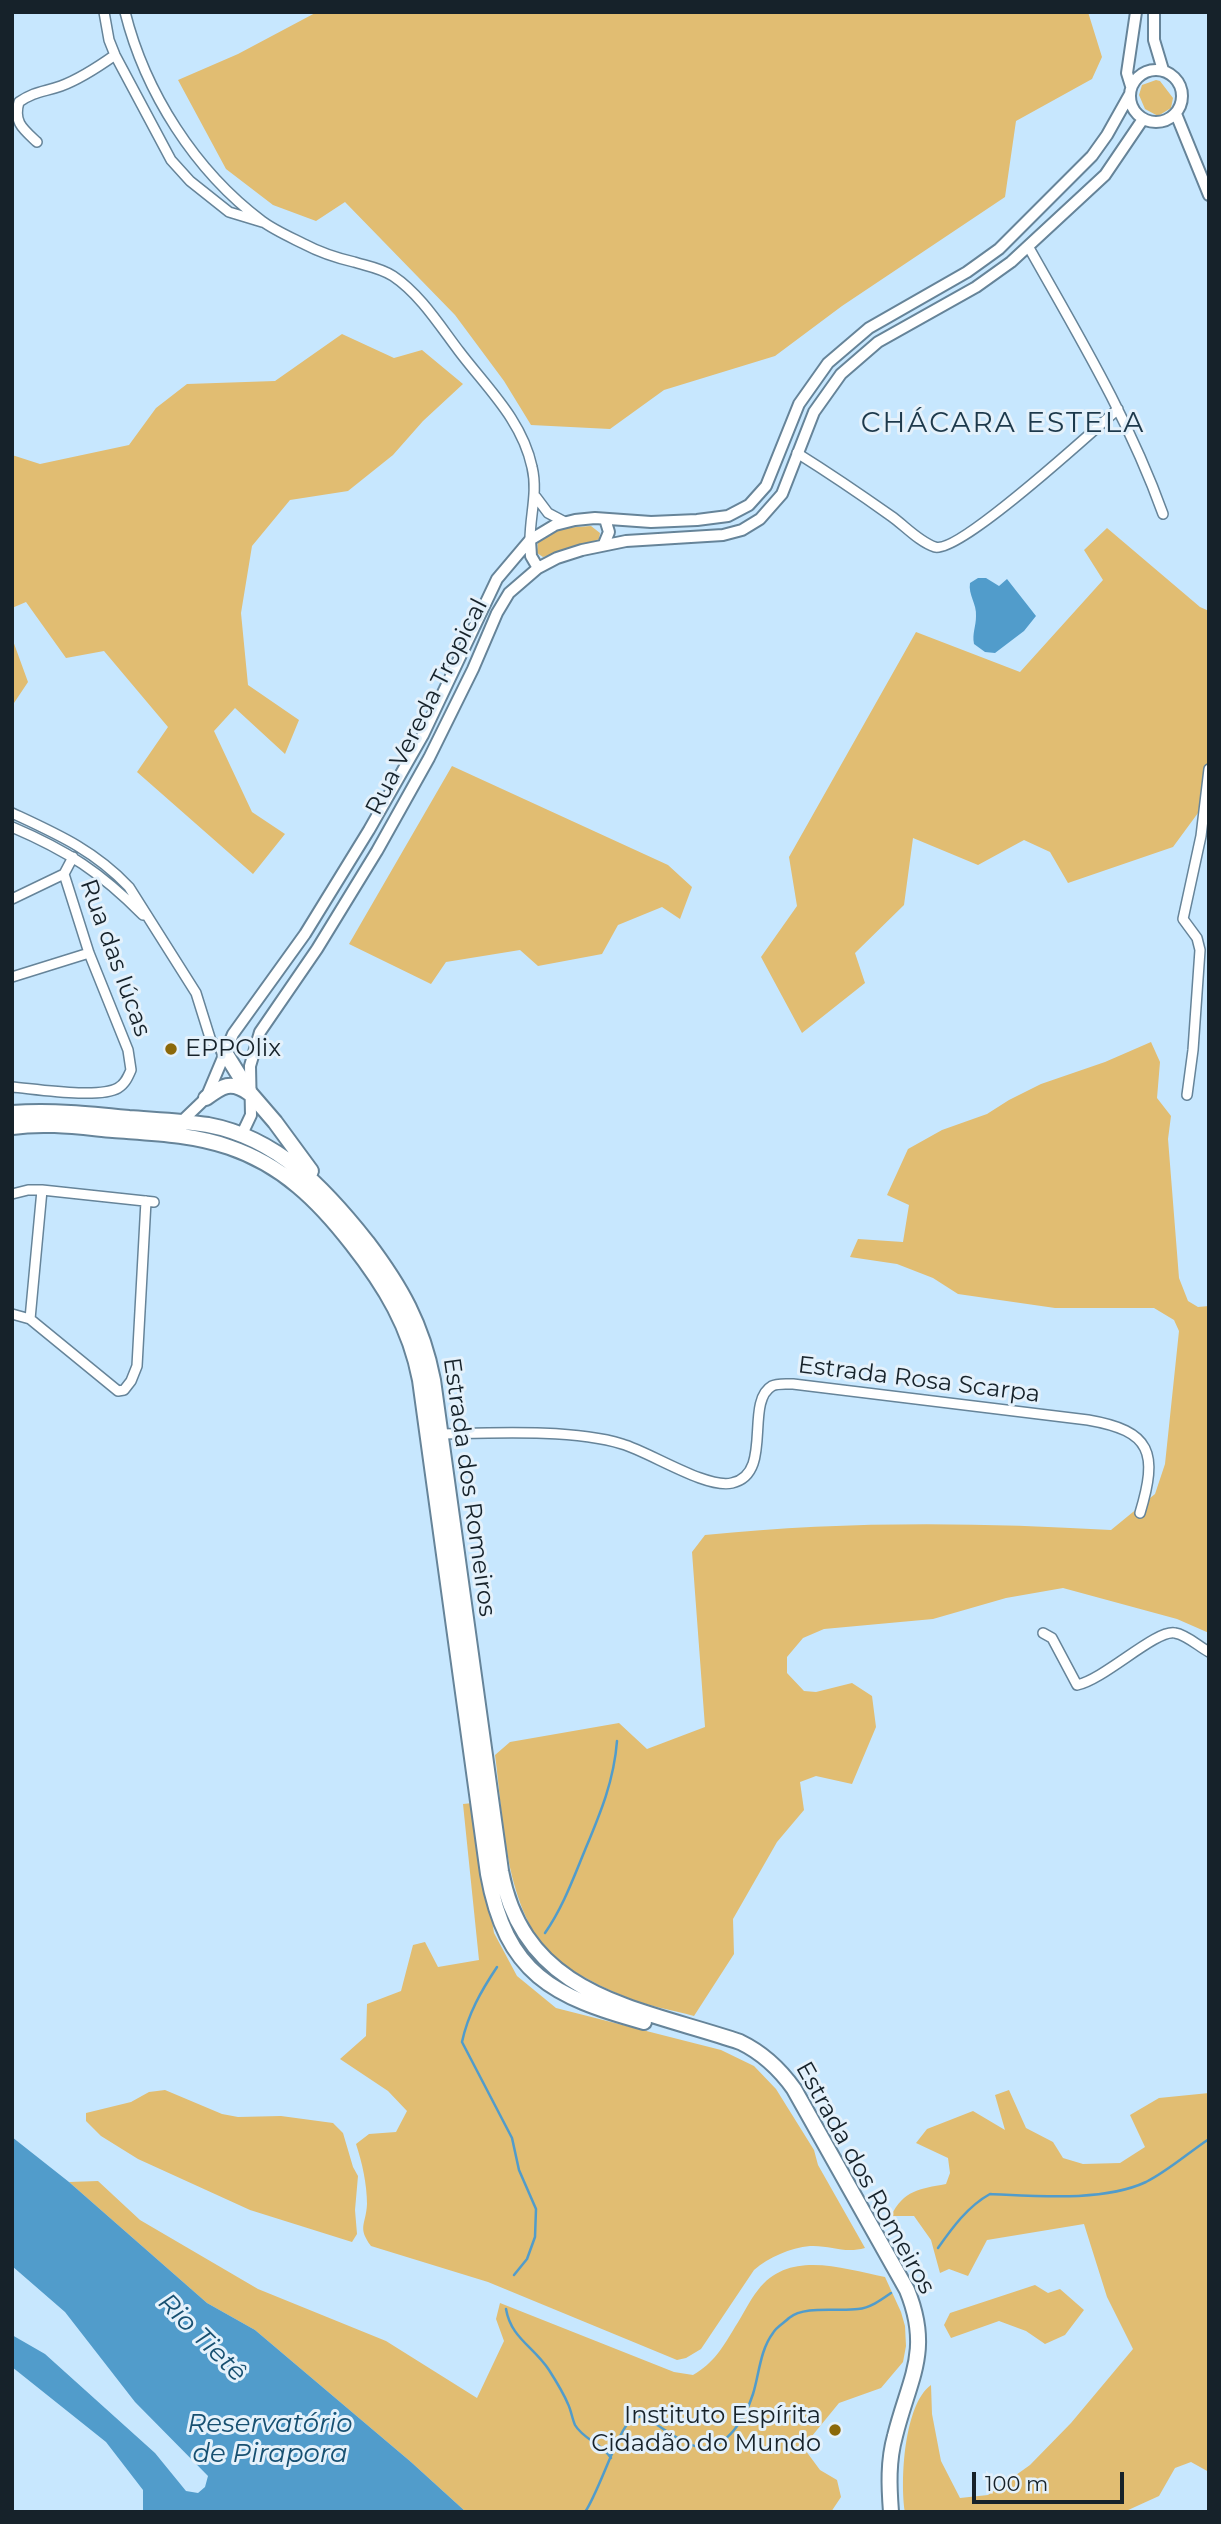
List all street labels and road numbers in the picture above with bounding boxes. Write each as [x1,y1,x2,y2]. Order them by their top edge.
street label: Rua Vereda Tropical [360,594,494,820]
street label: Rua das Iúcas [73,875,157,1041]
street label: Estrada Rosa Scarpa [796,1351,1042,1409]
street label: Estrada dos Romeiros [437,1356,501,1618]
street label: Estrada dos Romeiros [789,2057,941,2299]

